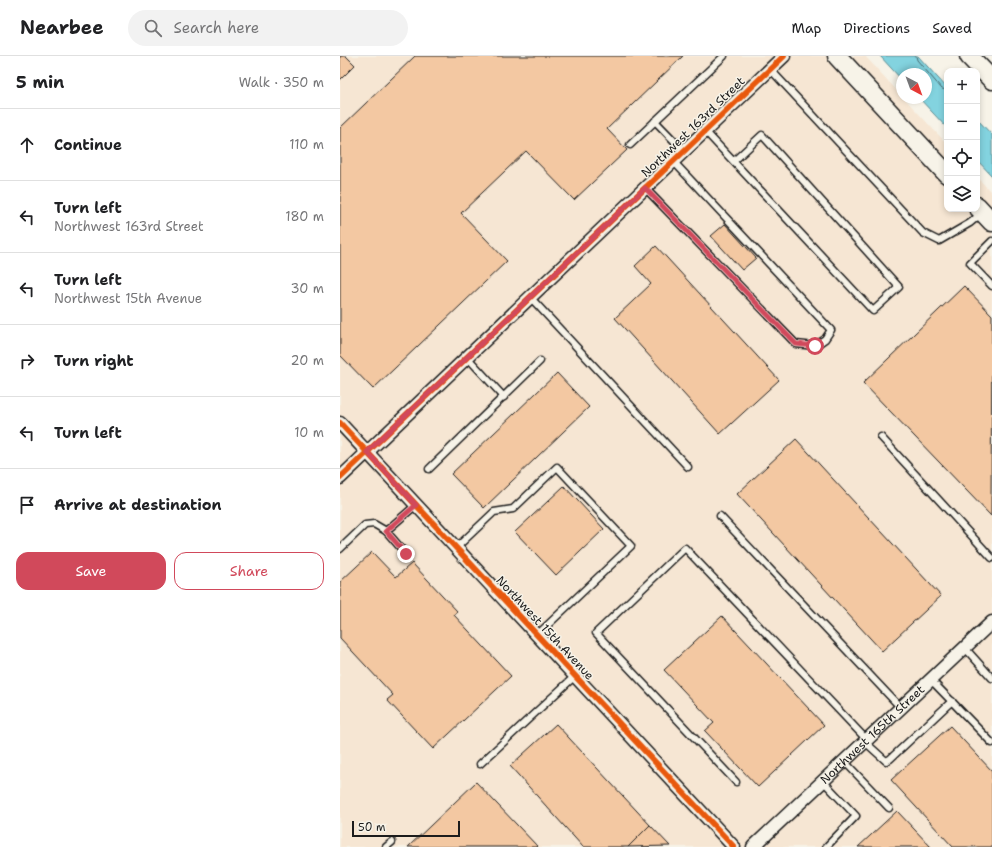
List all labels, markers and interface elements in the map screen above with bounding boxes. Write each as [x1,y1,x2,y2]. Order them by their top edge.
search box [128,10,408,46]
text: Nearbee [20,15,104,40]
icon: search [142,17,164,39]
text: Search here [174,18,259,38]
text: Map [792,19,822,37]
text: Directions [844,19,910,37]
text: Saved [932,19,972,37]
north arrow [896,68,932,104]
map controls [944,68,980,212]
button: + [944,68,980,104]
text: 5 min [16,71,64,93]
street label: Northwest 163rd Street [638,73,748,181]
text: Walk · 350 m [239,74,324,91]
button: − [944,104,980,140]
icon: ahead [16,134,38,156]
text: Continue [54,135,122,155]
text: 110 m [289,136,324,153]
button: locate [944,140,980,176]
button: layers [944,176,980,212]
text: Turn left [54,198,122,218]
icon: left [16,206,38,228]
text: 180 m [285,208,324,225]
text: Northwest 163rd Street [54,218,204,235]
text: Turn left [54,270,122,290]
icon: left [16,278,38,300]
text: 30 m [290,280,324,297]
text: Northwest 15th Avenue [54,290,202,307]
route start [806,337,824,355]
icon: right [16,350,38,372]
text: Turn right [54,351,134,371]
text: 20 m [291,352,324,369]
icon: left [16,422,38,444]
text: Turn left [54,423,122,443]
text: 10 m [294,424,324,441]
icon: arrive [16,494,38,516]
text: Arrive at destination [54,495,222,515]
route end [397,545,415,563]
button: Save [16,552,166,590]
button: Share [174,552,324,590]
street label: Northwest 15th Avenue [492,573,598,684]
street label: Northwest 165th Street [817,682,928,788]
scale bar [352,819,460,838]
text: 50 m [358,820,386,835]

